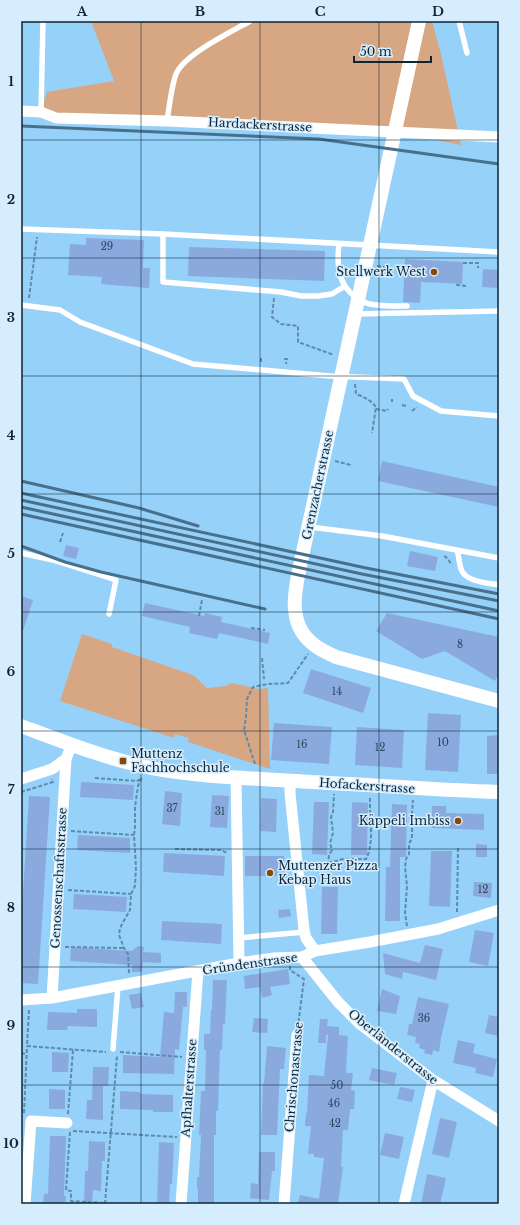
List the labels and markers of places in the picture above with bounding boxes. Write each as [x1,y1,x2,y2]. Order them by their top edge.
place label: Stellwerk West [336,264,426,279]
marker: Stellwerk West [429,267,439,277]
place label: Muttenz Fachhochschule [131,746,230,775]
marker: Muttenz Fachhochschule [118,756,128,766]
place label: Käppeli Imbiss [359,813,450,828]
marker: Käppeli Imbiss [453,816,463,826]
place label: Muttenzer Pizza Kebap Haus [278,858,378,887]
marker: Muttenzer Pizza Kebap Haus [265,868,275,878]

